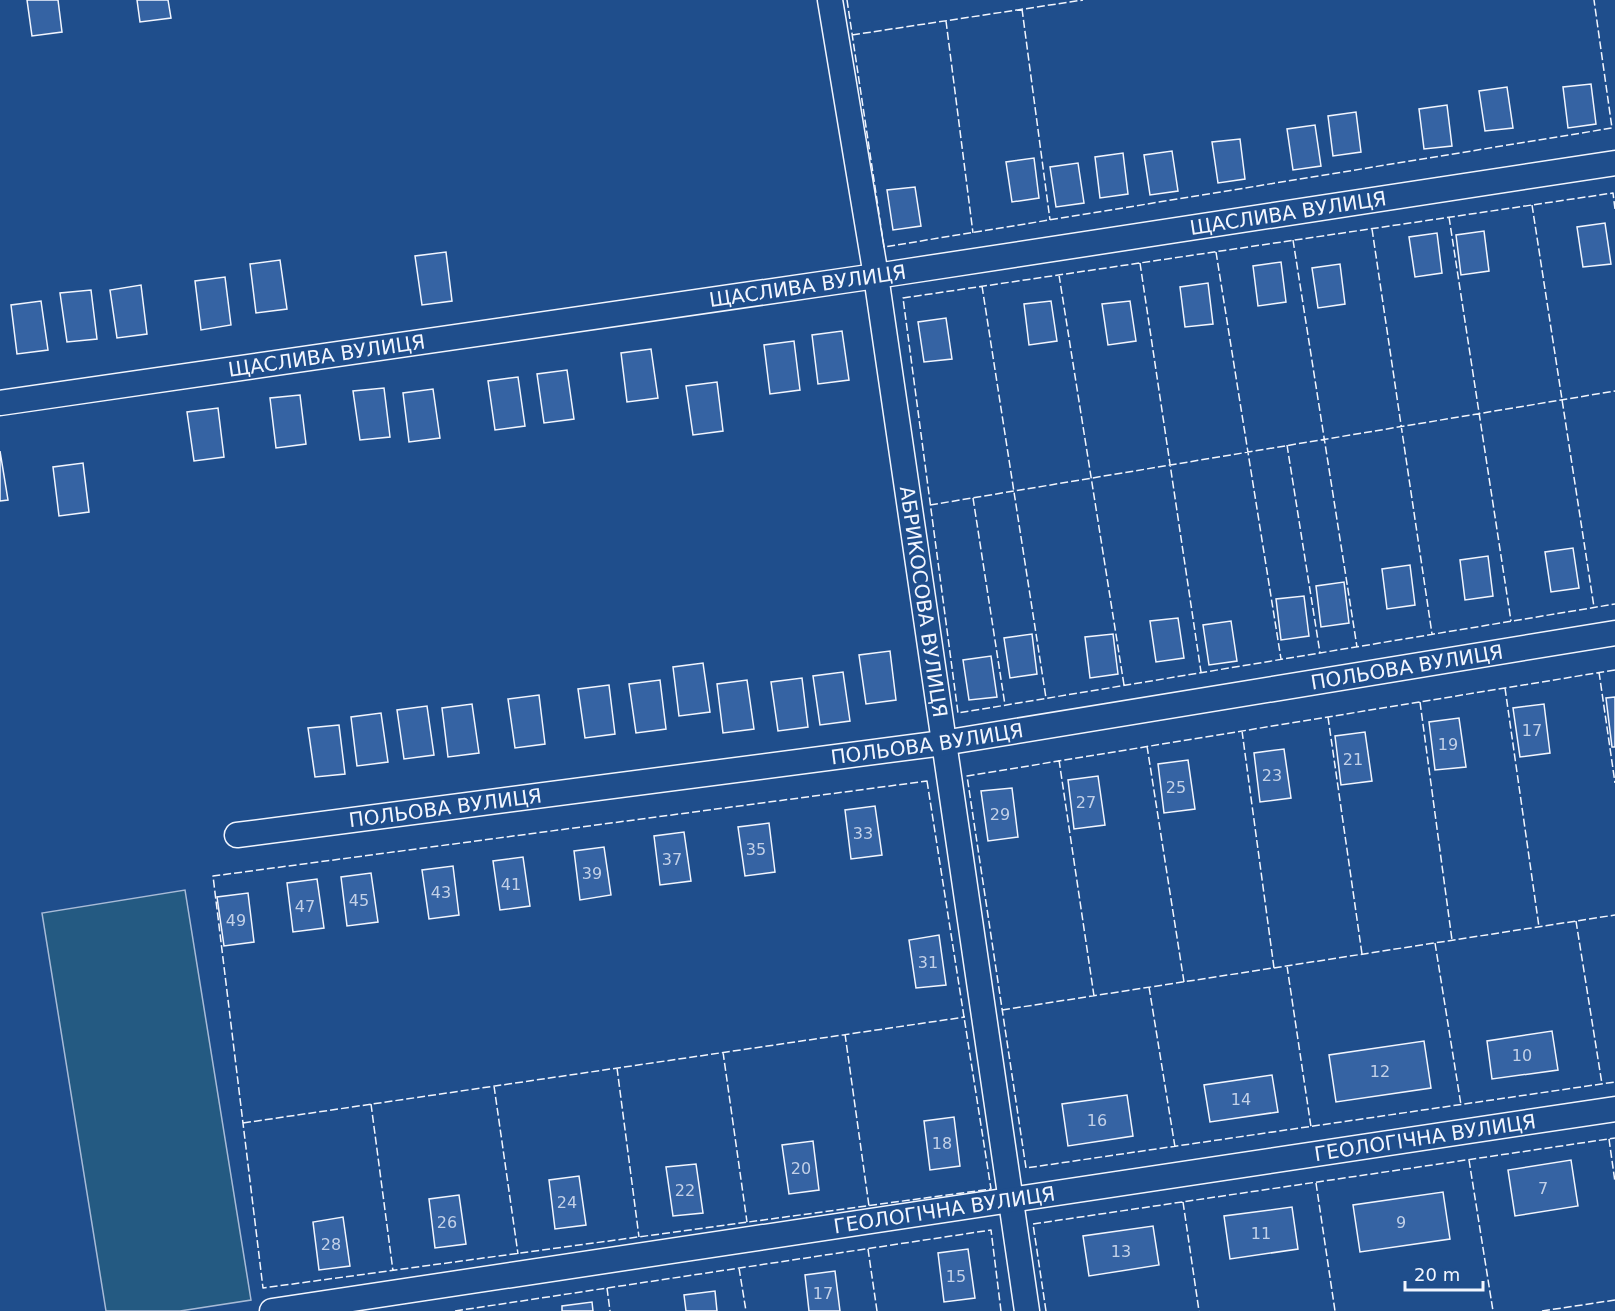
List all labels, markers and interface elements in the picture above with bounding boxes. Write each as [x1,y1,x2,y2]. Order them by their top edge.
street label: ЩАСЛИВА ВУЛИЦЯ [1188,186,1388,240]
street label: ЩАСЛИВА ВУЛИЦЯ [708,260,908,312]
street label: ЩАСЛИВА ВУЛИЦЯ [227,330,427,382]
street label: АБРИКОСОВА ВУЛИЦЯ [895,485,952,719]
street label: ПОЛЬОВА ВУЛИЦЯ [1309,640,1505,695]
street label: ПОЛЬОВА ВУЛИЦЯ [829,718,1025,770]
house number: 17 [1522,721,1542,740]
house number: 19 [1438,735,1458,754]
house number: 21 [1343,750,1363,769]
house number: 23 [1262,766,1282,785]
house number: 25 [1166,778,1186,797]
street label: ПОЛЬОВА ВУЛИЦЯ [347,783,543,832]
house number: 27 [1076,793,1096,812]
house number: 29 [990,805,1010,824]
house number: 33 [853,824,873,843]
house number: 35 [746,840,766,859]
house number: 37 [662,850,682,869]
house number: 39 [582,864,602,883]
house number: 41 [501,875,521,894]
house number: 43 [431,883,451,902]
house number: 45 [349,891,369,910]
house number: 47 [295,897,315,916]
house number: 49 [226,911,246,930]
house number: 31 [918,953,938,972]
house number: 10 [1512,1046,1532,1065]
house number: 12 [1370,1062,1390,1081]
house number: 14 [1231,1090,1251,1109]
street label: ГЕОЛОГІЧНА ВУЛИЦЯ [1313,1109,1537,1166]
house number: 16 [1087,1111,1107,1130]
house number: 18 [932,1134,952,1153]
house number: 20 [791,1159,811,1178]
house number: 7 [1538,1179,1548,1198]
house number: 22 [675,1181,695,1200]
street label: ГЕОЛОГІЧНА ВУЛИЦЯ [832,1181,1057,1238]
house number: 24 [557,1193,577,1212]
house number: 26 [437,1213,457,1232]
house number: 9 [1396,1213,1406,1232]
house number: 11 [1251,1224,1271,1243]
house number: 28 [321,1235,341,1254]
house number: 13 [1111,1242,1131,1261]
scale bar [1405,1254,1483,1292]
text: 20 m [1414,1264,1460,1285]
house number: 15 [946,1267,966,1286]
house number: 17 [813,1284,833,1303]

